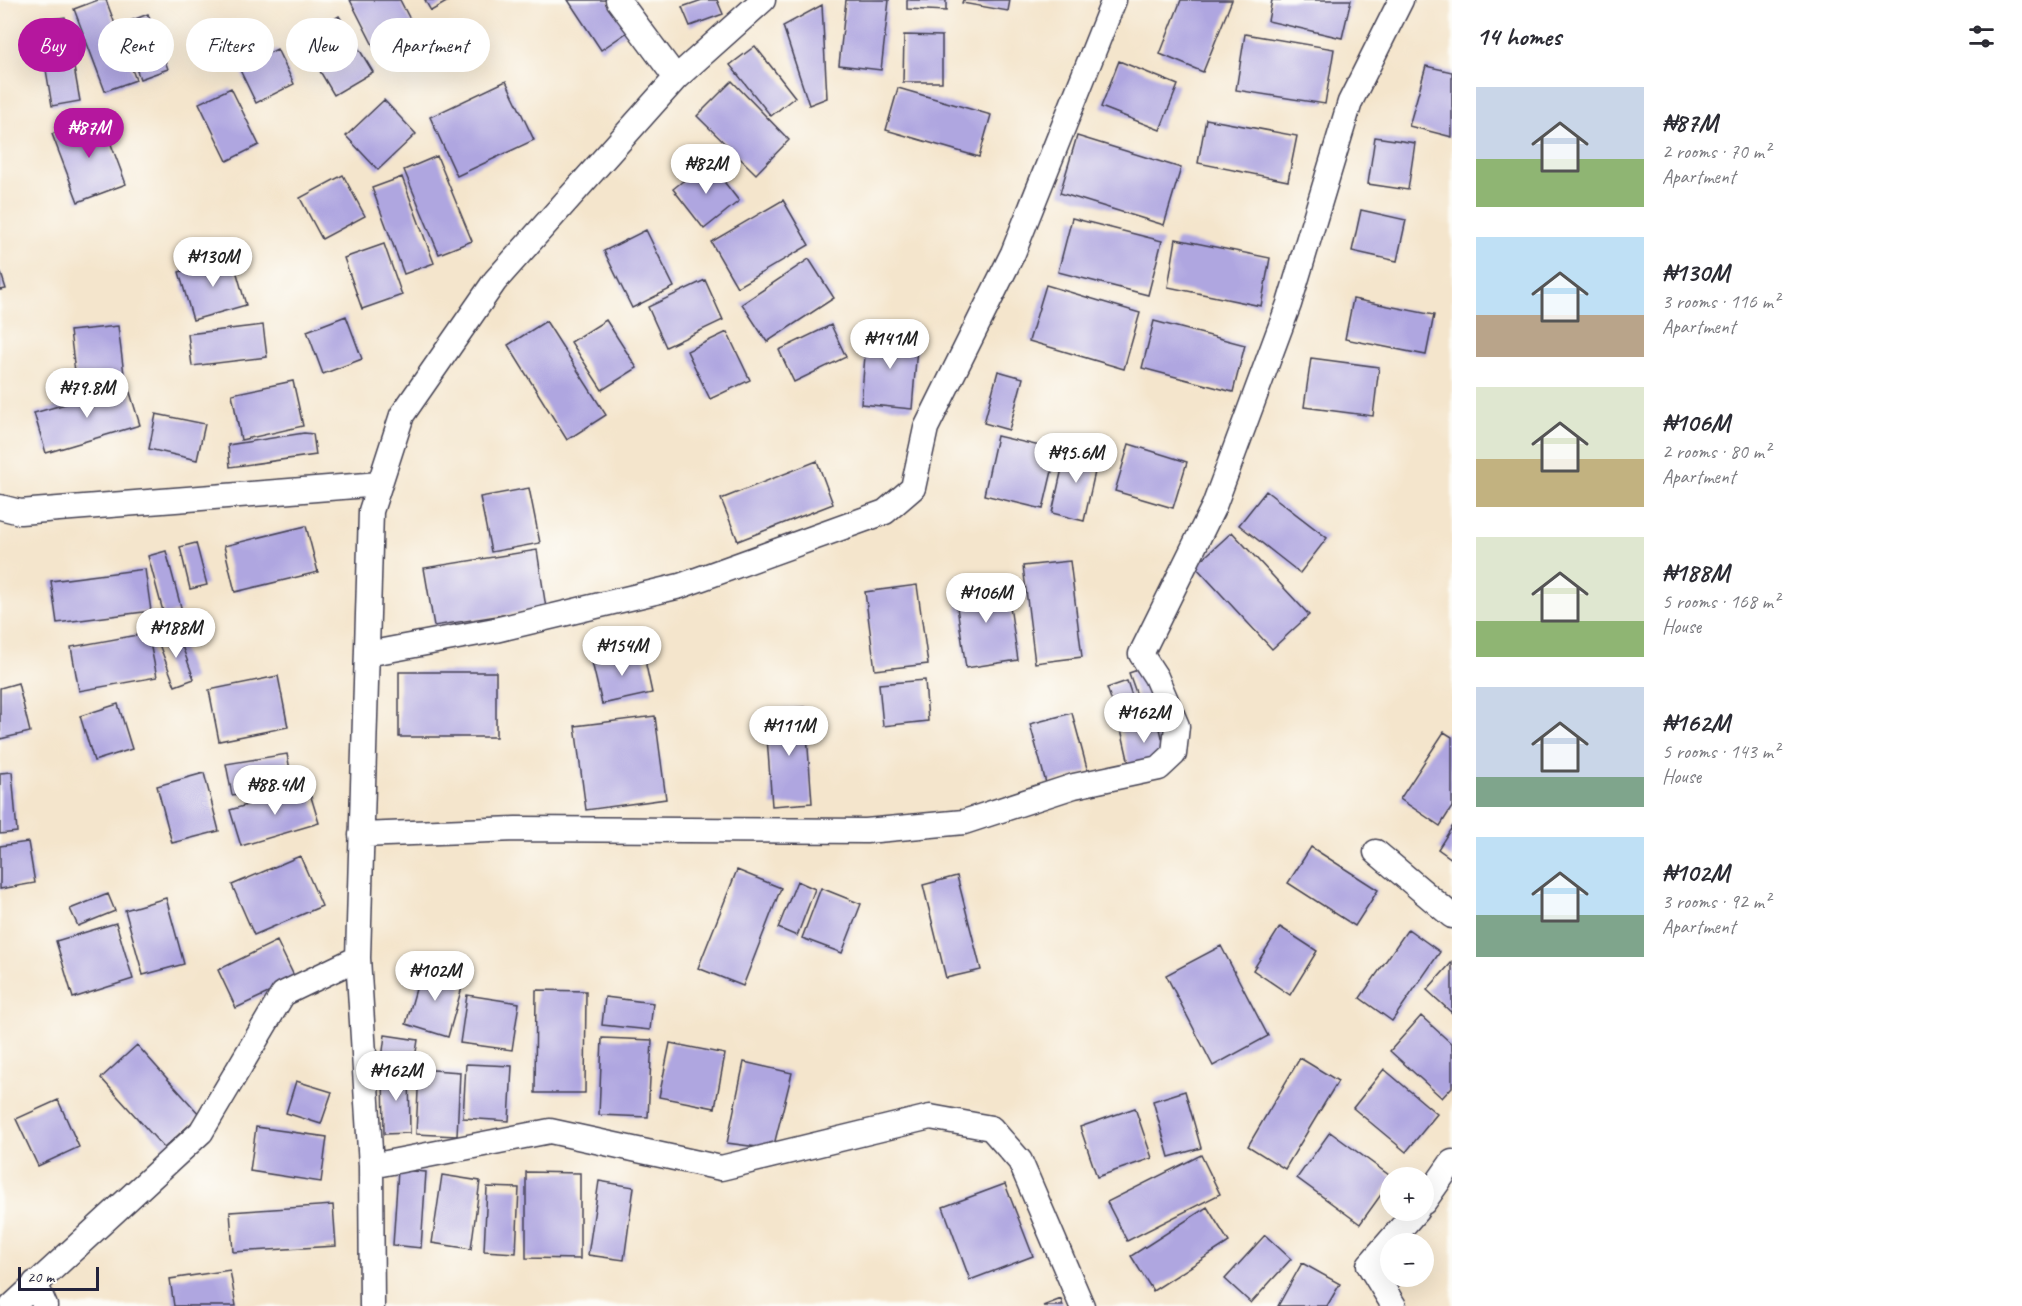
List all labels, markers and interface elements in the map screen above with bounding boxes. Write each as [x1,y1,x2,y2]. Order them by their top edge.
chip: Buy [18,18,86,72]
chip: Rent [98,18,174,72]
chip: Filters [186,18,274,72]
chip: New [286,18,358,72]
chip: Apartment [370,18,490,72]
text: 14 homes [1476,20,1561,53]
icon: filters [1965,20,1998,53]
text: ₦87M [1662,106,1717,139]
pin: ₦87M [53,108,125,159]
icon: home [1524,111,1596,183]
text: ₦87M [68,115,110,140]
text: 2 rooms · 70 m² [1662,139,1770,164]
pin: ₦82M [670,144,742,195]
text: ₦82M [685,151,727,176]
text: Apartment [1662,164,1735,189]
pin: ₦130M [171,237,255,288]
text: ₦130M [187,244,239,269]
text: ₦130M [1662,256,1729,289]
icon: home [1524,261,1596,333]
text: 3 rooms · 116 m² [1662,289,1779,314]
text: Apartment [1662,314,1735,339]
pin: ₦141M [848,319,932,370]
text: ₦141M [864,326,916,351]
pin: ₦79.8M [38,368,136,419]
text: ₦79.8M [59,375,115,400]
text: ₦106M [1662,406,1729,439]
icon: home [1524,411,1596,483]
pin: ₦95.6M [1027,433,1125,484]
text: 2 rooms · 80 m² [1662,439,1770,464]
text: ₦95.6M [1048,440,1104,465]
text: Apartment [1662,464,1735,489]
text: ₦188M [1662,556,1729,589]
icon: home [1524,561,1596,633]
pin: ₦106M [944,573,1028,624]
text: ₦106M [960,580,1012,605]
text: 5 rooms · 168 m² [1662,589,1779,614]
pin: ₦188M [134,608,218,659]
text: House [1662,614,1701,639]
text: ₦188M [150,615,202,640]
pin: ₦154M [580,626,664,677]
text: ₦154M [596,633,648,658]
pin: ₦162M [1102,693,1186,744]
text: ₦162M [1118,700,1170,725]
pin: ₦111M [747,706,831,757]
text: ₦162M [1662,706,1729,739]
icon: home [1524,711,1596,783]
text: ₦111M [763,713,815,738]
text: 5 rooms · 143 m² [1662,739,1779,764]
text: House [1662,764,1701,789]
pin: ₦88.4M [226,765,324,816]
text: ₦88.4M [247,772,303,797]
text: ₦102M [1662,856,1729,889]
icon: home [1524,861,1596,933]
text: 3 rooms · 92 m² [1662,889,1770,914]
text: Apartment [1662,914,1735,939]
pin: ₦102M [393,951,477,1002]
text: ₦102M [409,958,461,983]
pin: ₦162M [354,1051,438,1102]
text: ₦162M [370,1058,422,1083]
map controls [1380,1167,1434,1287]
button: + [1380,1167,1434,1221]
button: − [1380,1233,1434,1287]
scale bar [18,1264,99,1292]
text: 20 m [27,1267,54,1287]

